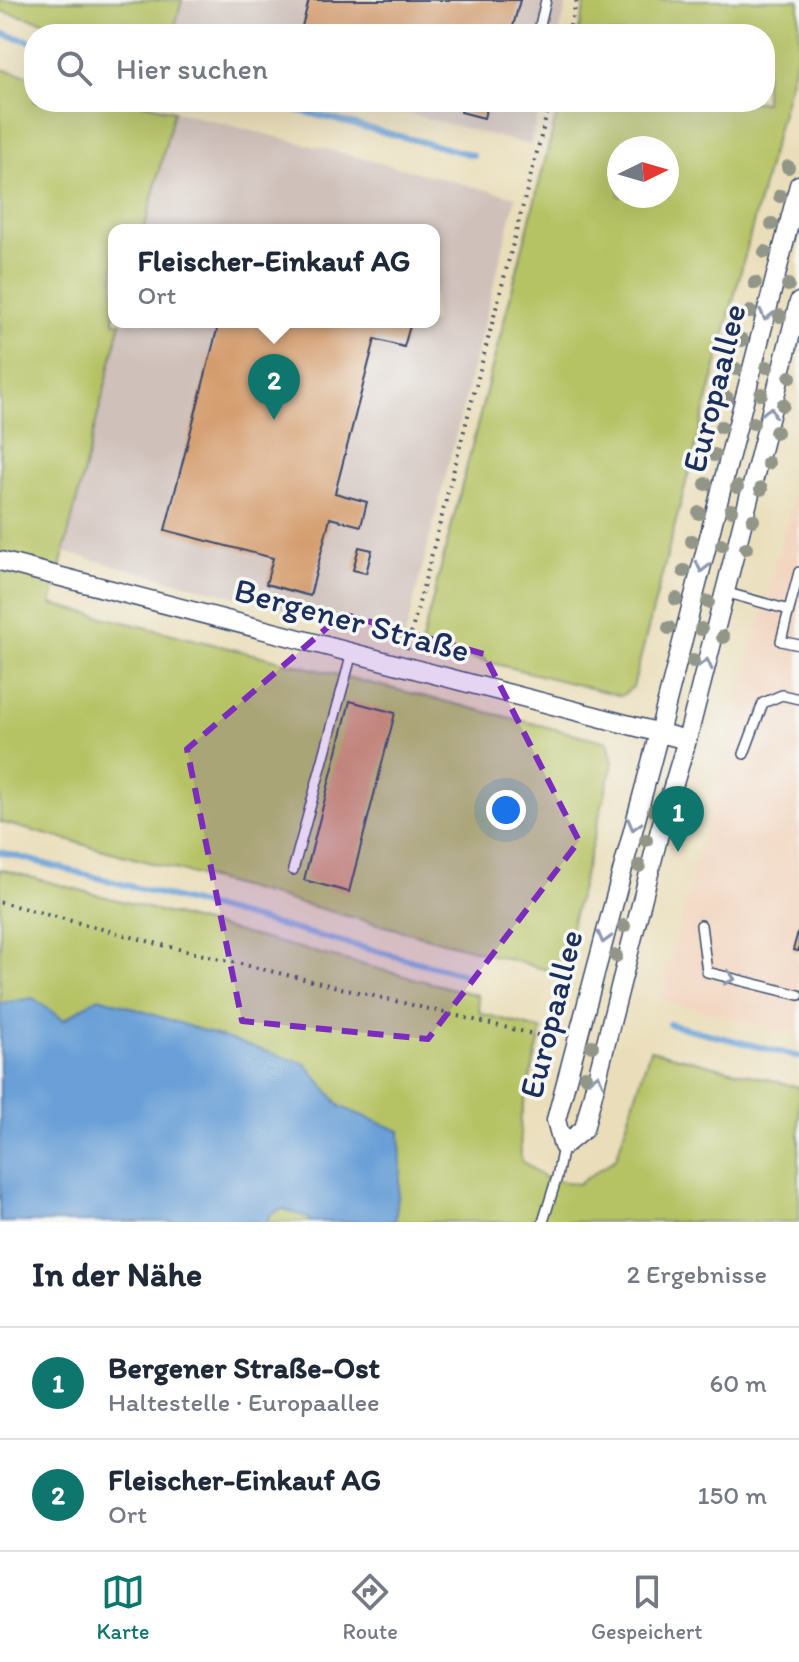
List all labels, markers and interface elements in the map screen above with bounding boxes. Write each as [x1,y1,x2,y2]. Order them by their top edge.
search box [24,24,775,112]
icon: search [52,46,96,90]
text: Hier suchen [116,50,268,87]
north arrow [607,136,679,208]
popup [108,224,440,328]
text: Fleischer-Einkauf AG [137,242,411,279]
text: Ort [137,279,176,311]
street label: Europaallee [673,300,755,476]
one-way arrow [758,308,775,322]
pin: 2 [248,354,300,420]
one-way arrow [761,406,778,420]
one-way arrow [694,560,711,574]
street label: Bergener Straße [230,569,474,671]
one-way arrow [697,658,714,672]
pin: 1 [652,786,704,852]
your location [486,790,526,830]
one-way arrow [627,817,643,831]
street label: Europaallee [510,926,592,1102]
one-way arrow [597,930,614,944]
one-way arrow [723,968,737,985]
one-way arrow [587,1073,604,1087]
text: In der Nähe [32,1254,202,1295]
text: 2 Ergebnisse [627,1258,767,1290]
text: Bergener Straße-Ost [108,1349,380,1386]
text: 1 [52,1367,64,1399]
text: 60 m [710,1367,767,1399]
text: Haltestelle · Europaallee [108,1386,380,1418]
text: Fleischer-Einkauf AG [108,1461,381,1498]
text: 2 [51,1479,65,1511]
text: 150 m [698,1479,767,1511]
text: Ort [108,1498,147,1530]
tab: Karte [97,1570,149,1645]
tab: Route [343,1570,398,1645]
tab: Gespeichert [591,1570,702,1645]

